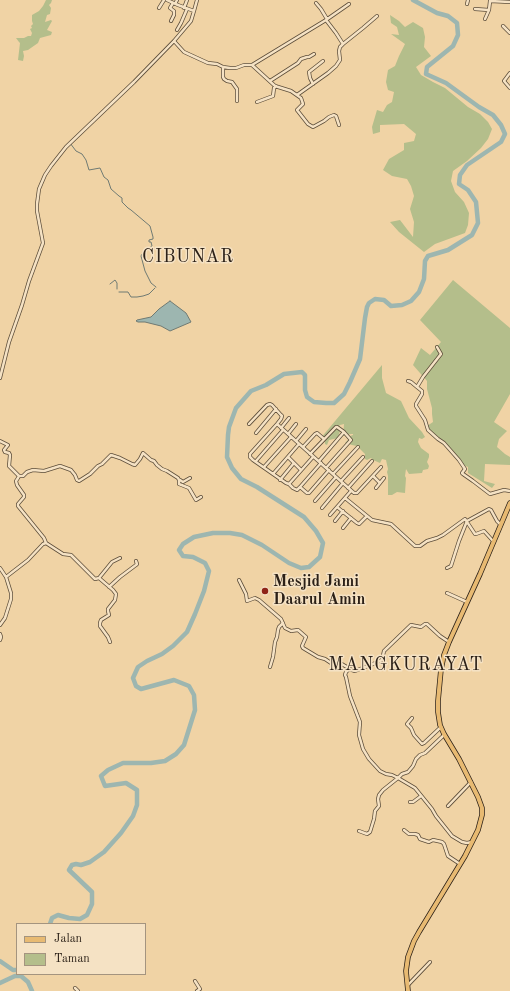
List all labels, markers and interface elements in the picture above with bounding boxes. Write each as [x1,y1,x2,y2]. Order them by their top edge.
district label: CIBUNAR [142,246,234,268]
place label: Mesjid Jami Daarul Amin [273,572,365,610]
marker: Mesjid Jami Daarul Amin [260,586,270,596]
district label: MANGKURAYAT [329,654,483,676]
legend [16,923,146,975]
text: Jalan [54,933,82,945]
text: Taman [54,953,90,965]

